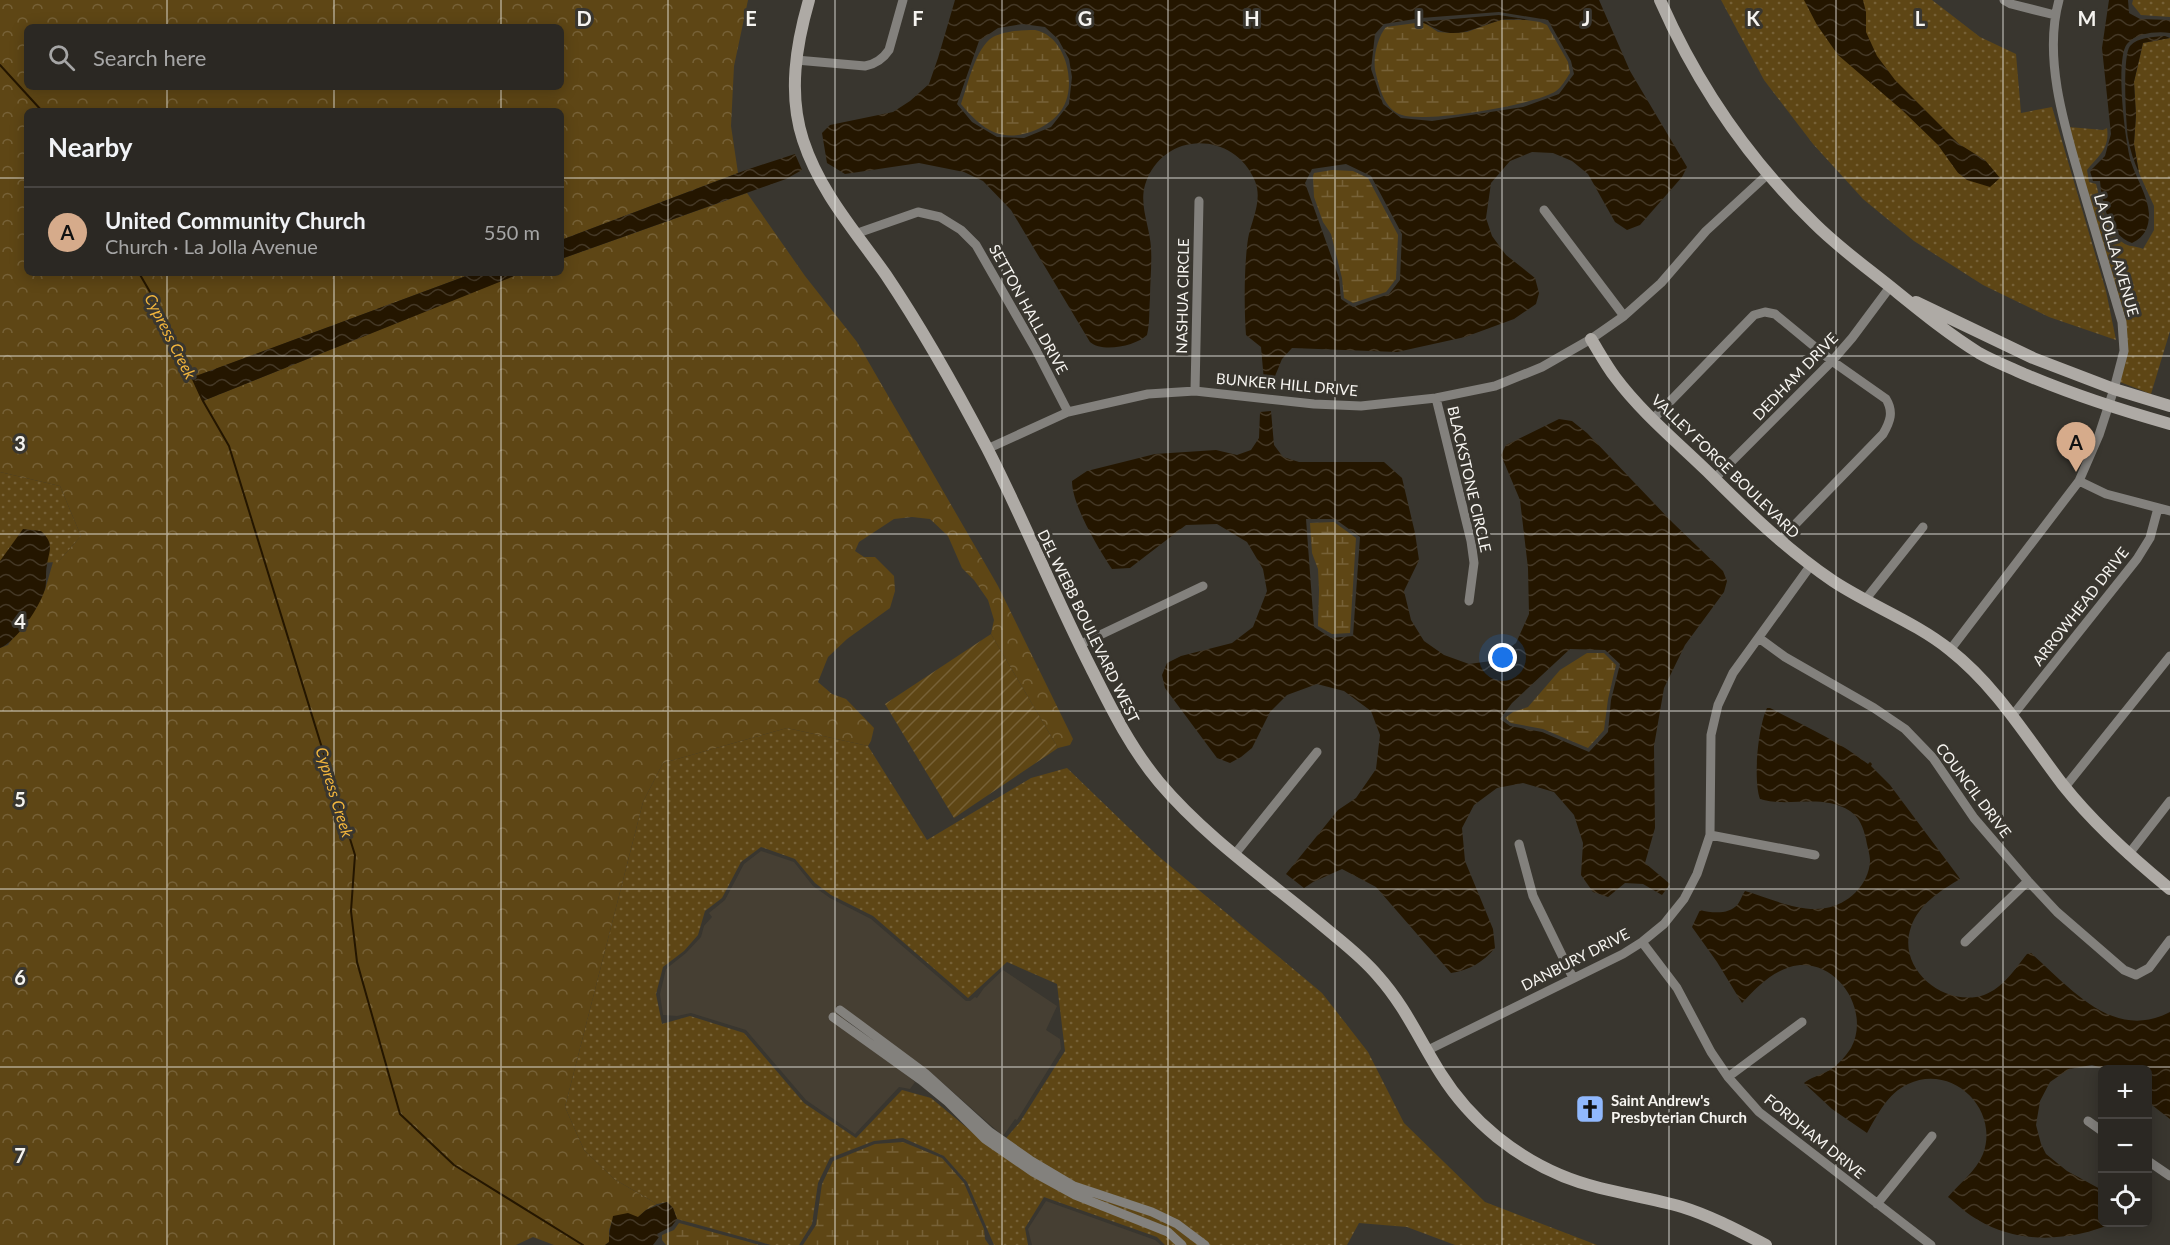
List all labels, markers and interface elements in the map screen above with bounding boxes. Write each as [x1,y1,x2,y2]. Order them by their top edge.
text: D [576,6,592,30]
text: E [745,6,757,30]
text: F [912,6,924,30]
text: G [1078,6,1092,30]
text: H [1244,6,1260,30]
text: I [1416,6,1422,30]
text: J [1582,6,1590,30]
text: K [1746,6,1760,30]
text: L [1915,6,1926,30]
text: M [2078,6,2096,30]
search box [24,24,564,90]
icon: search [45,41,78,74]
text: Search here [93,44,206,71]
text: Nearby [48,131,133,163]
street label: LA JOLLA AVENUE [2091,192,2143,318]
text: United Community Church [105,207,366,234]
text: A [61,220,74,244]
text: 550 m [484,220,540,244]
text: Church · La Jolla Avenue [105,234,318,258]
street label: NASHUA CIRCLE [1172,238,1192,354]
street label: SETTON HALL DRIVE [986,241,1072,377]
water label: Cypress Creek [141,290,201,382]
street label: DEDHAM DRIVE [1749,328,1841,424]
street label: BUNKER HILL DRIVE [1215,369,1359,399]
street label: VALLEY FORGE BOULEVARD [1648,390,1804,542]
street label: BLACKSTONE CIRCLE [1444,404,1496,554]
pin: A [2056,422,2096,472]
text: 3 [14,431,26,455]
street label: DEL WEBB BOULEVARD WEST [1034,527,1144,726]
street label: ARROWHEAD DRIVE [2028,543,2132,669]
text: 4 [14,609,26,633]
your location [1488,643,1517,672]
street label: COUNCIL DRIVE [1933,739,2015,841]
water label: Cypress Creek [312,745,358,840]
text: 5 [14,787,26,811]
street label: DANBURY DRIVE [1518,924,1632,994]
text: 6 [14,965,26,989]
map controls [2098,1065,2152,1227]
button: + [2098,1065,2152,1119]
street label: FORDHAM DRIVE [1761,1090,1869,1182]
place label: Saint Andrew's Presbyterian Church [1611,1091,1747,1126]
church icon: Saint Andrew's Presbyterian Church [1574,1093,1606,1125]
button: − [2098,1119,2152,1173]
text: 7 [14,1143,26,1167]
button: locate [2098,1173,2152,1227]

